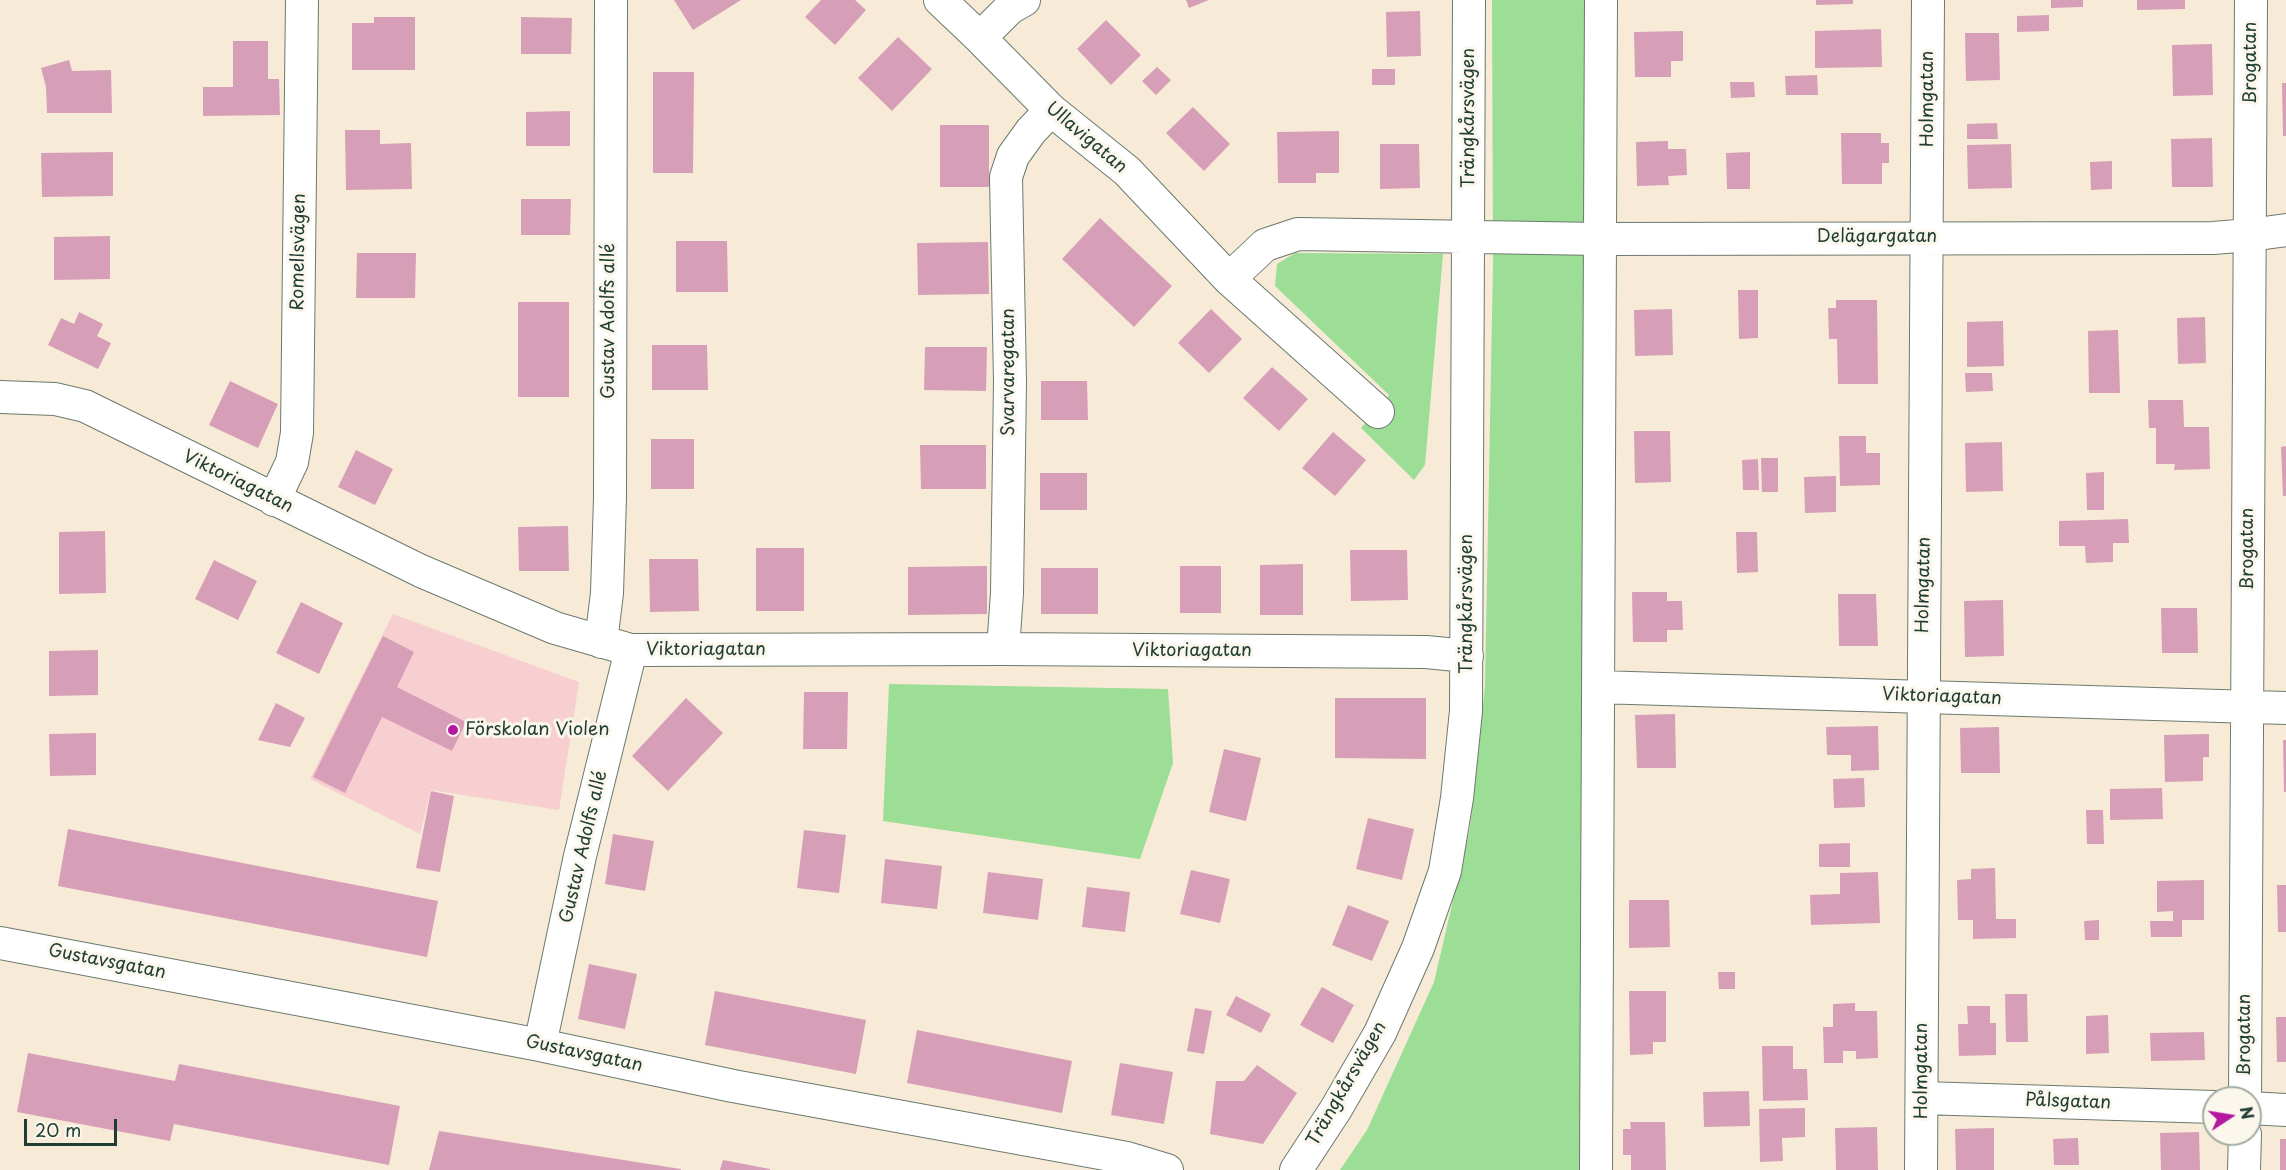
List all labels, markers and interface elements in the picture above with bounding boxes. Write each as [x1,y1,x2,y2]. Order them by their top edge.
street label: Brogatan [2240,22,2262,104]
street label: Trängkårsvägen [1458,48,1480,188]
street label: Holmgatan [1917,51,1939,147]
street label: Ullavigatan [1041,98,1131,178]
street label: Romellsvägen [287,193,311,311]
street label: Delägargatan [1817,226,1937,248]
street label: Gustav Adolfs allé [598,243,620,399]
street label: Svarvaregatan [998,308,1020,436]
street label: Viktoriagatan [180,446,296,518]
street label: Brogatan [2237,508,2259,590]
street label: Trängkårsvägen [1456,534,1478,674]
street label: Holmgatan [1912,537,1936,633]
street label: Viktoriagatan [646,639,766,661]
street label: Viktoriagatan [1132,640,1252,662]
street label: Viktoriagatan [1882,684,2002,710]
place label: Förskolan Violen [465,719,609,741]
marker: Förskolan Violen [446,723,460,737]
street label: Gustav Adolfs allé [556,769,612,925]
street label: Gustavsgatan [46,940,168,984]
street label: Brogatan [2234,994,2256,1076]
street label: Trängkårsvägen [1303,1018,1391,1150]
street label: Holmgatan [1911,1023,1933,1119]
street label: Gustavsgatan [523,1031,645,1077]
north arrow [2202,1086,2262,1146]
street label: Pålsgatan [2025,1090,2111,1114]
text: N [2235,1104,2261,1121]
scale bar [27,1107,120,1145]
text: 20 m [35,1116,81,1143]

